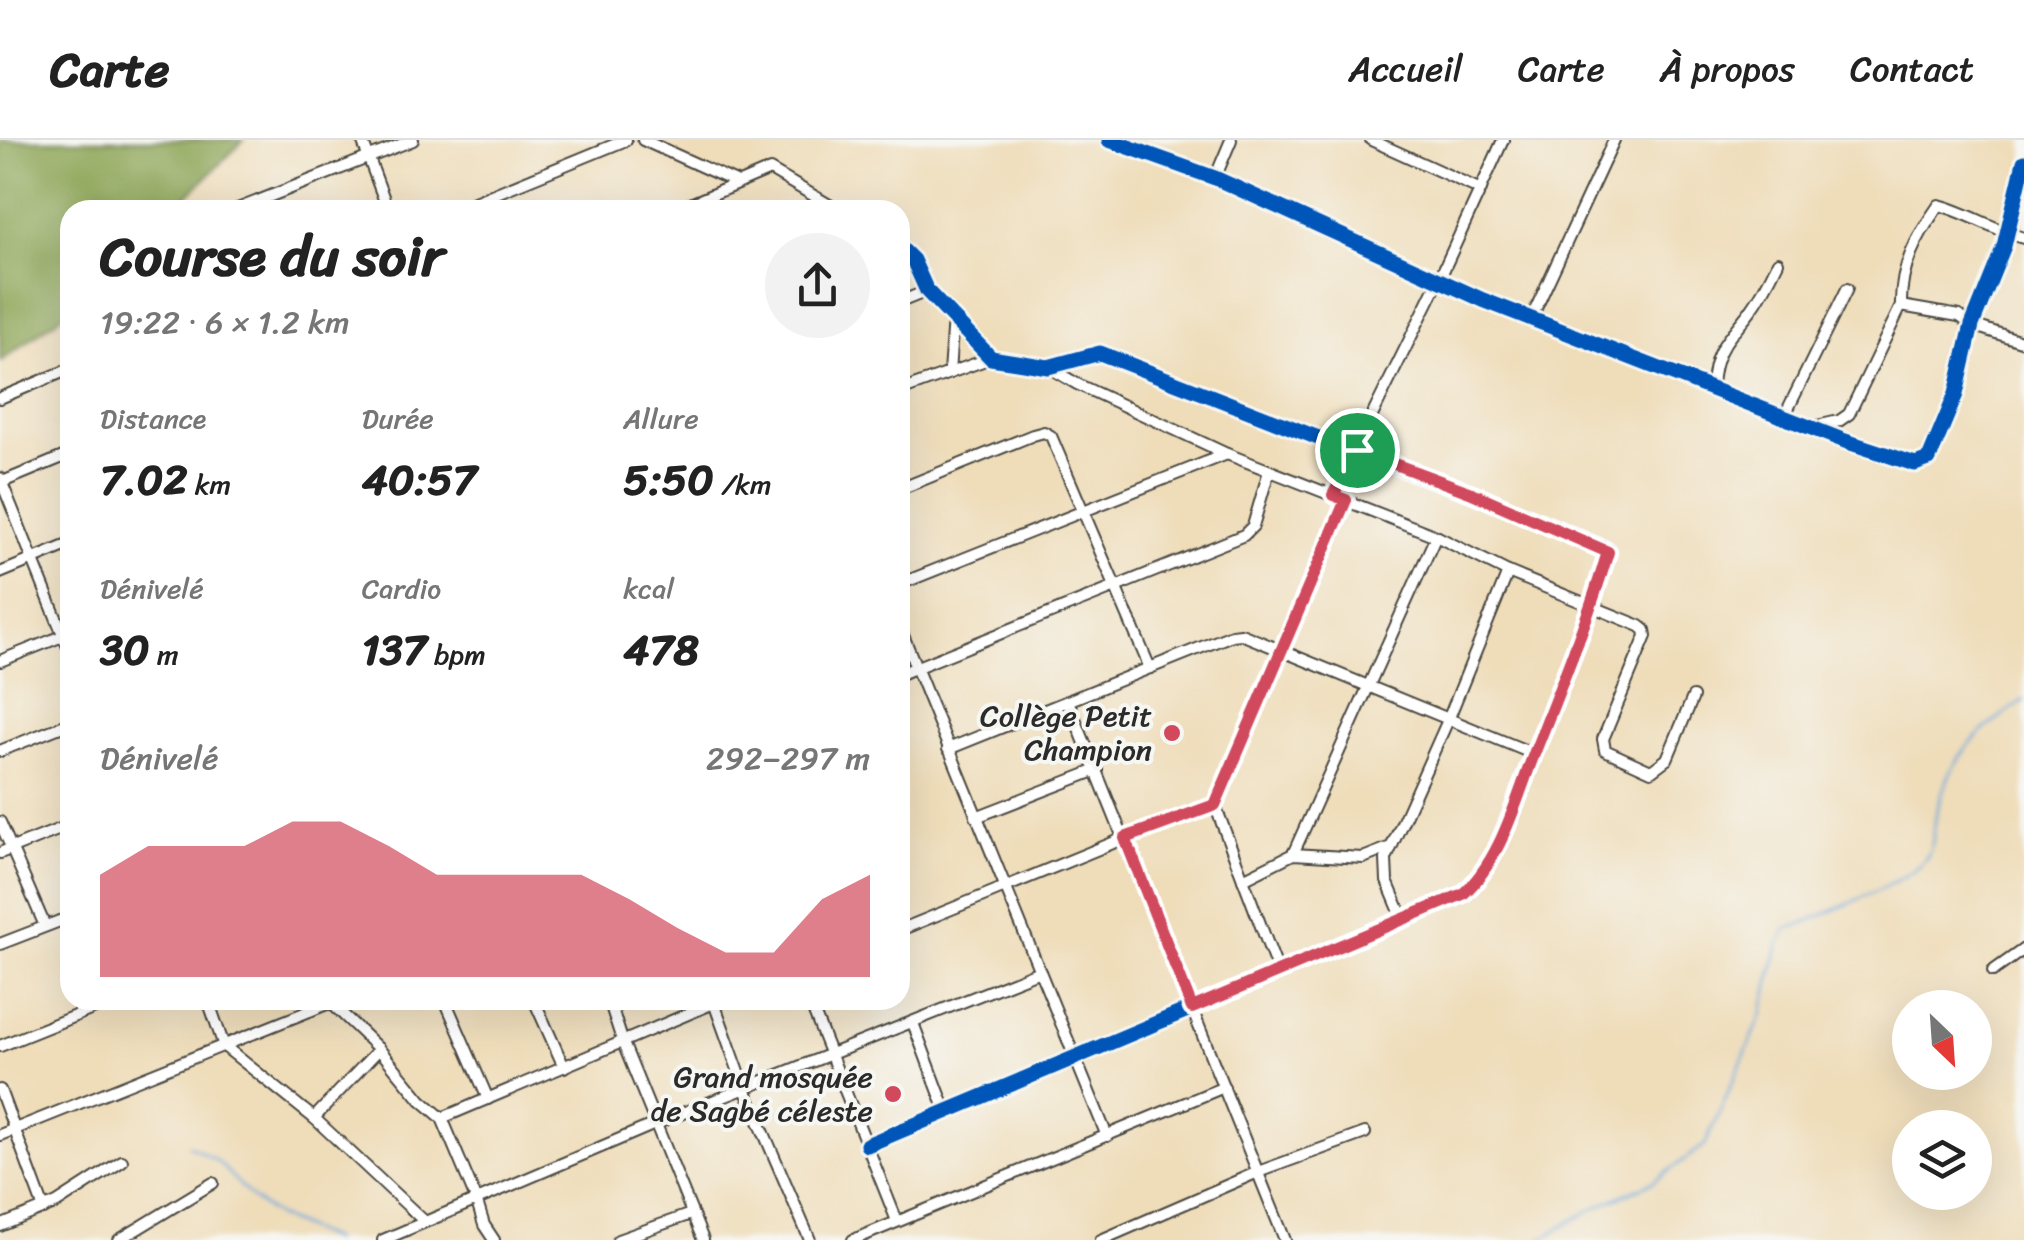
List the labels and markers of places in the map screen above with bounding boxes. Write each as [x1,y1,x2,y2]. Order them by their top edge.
pin [1315,408,1400,493]
place label: Collège Petit Champion [980,689,1152,777]
marker: Collège Petit Champion [1161,722,1183,744]
place label: Grand mosquée de Sagbé céleste [650,1050,873,1138]
marker: Grand mosquée de Sagbé céleste [882,1083,904,1105]

